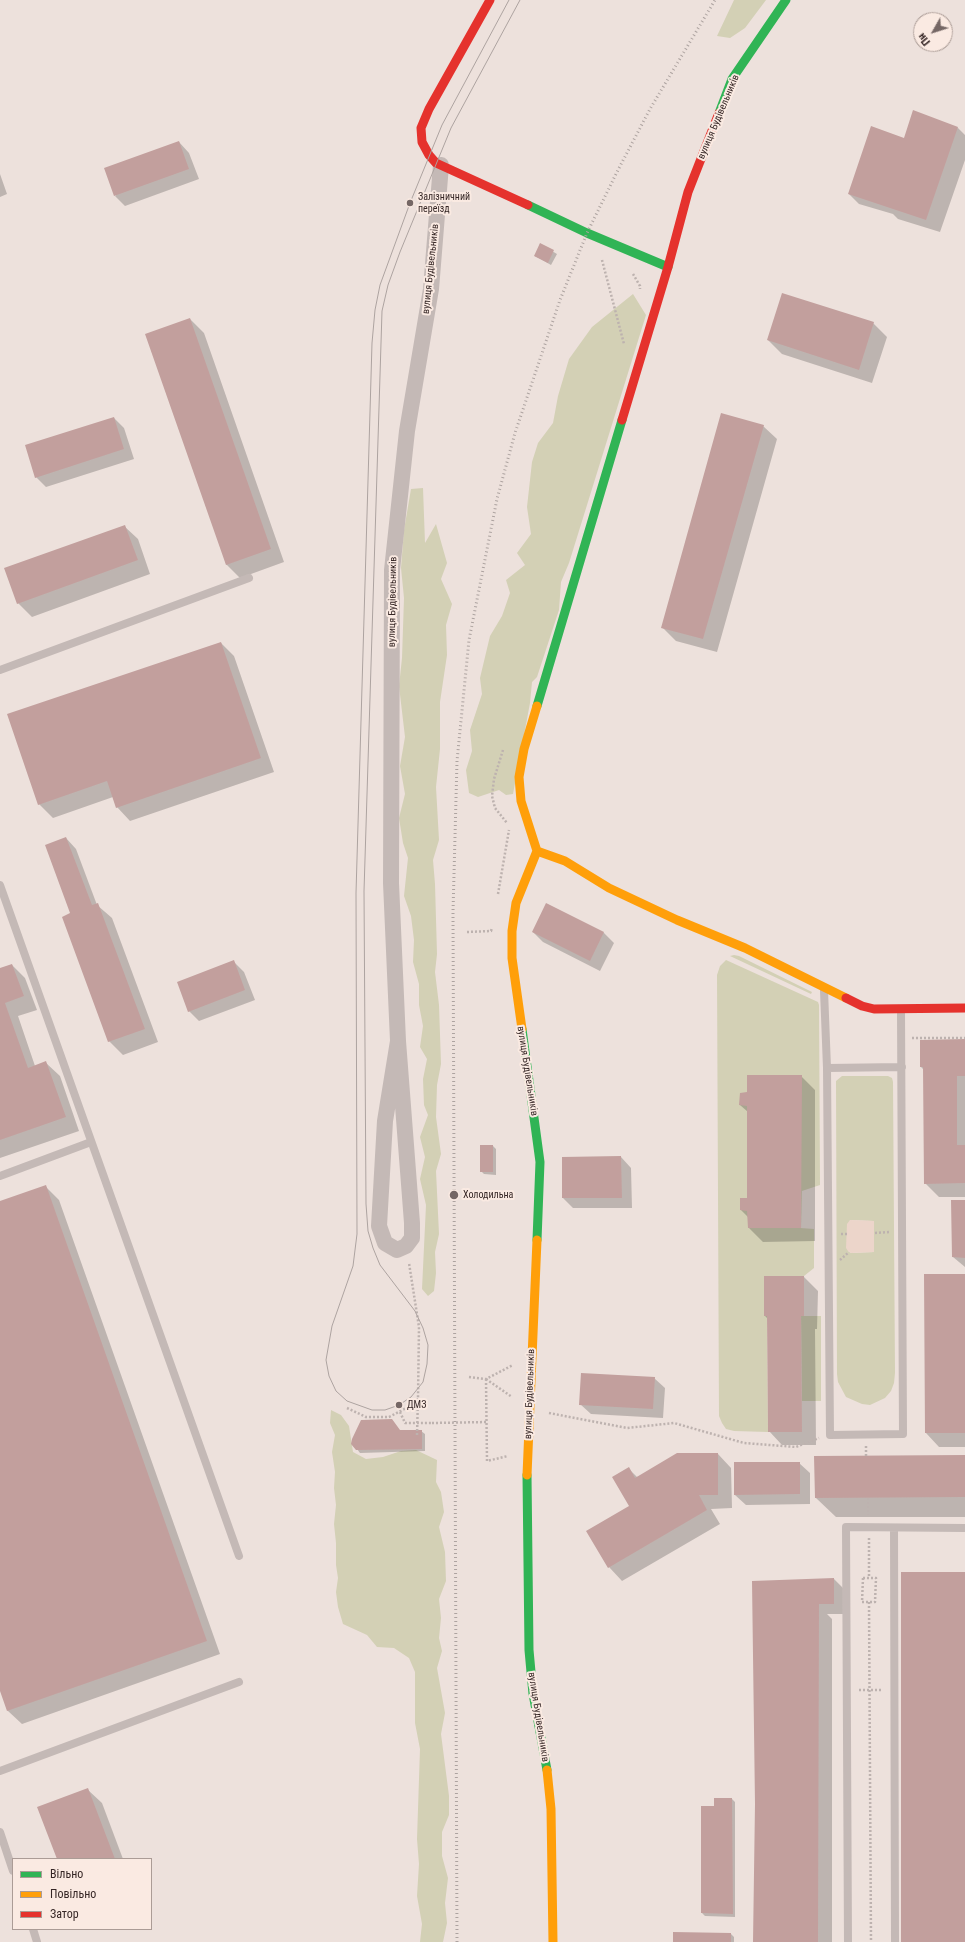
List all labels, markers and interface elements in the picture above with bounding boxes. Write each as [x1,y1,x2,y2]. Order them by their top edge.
north arrow [913,12,953,52]
text: Пн [915,30,933,48]
street label: вулиця Будівельників [696,73,742,161]
place label: Залізничний переїзд [418,191,470,214]
marker: Залізничний переїзд [405,198,415,208]
street label: вулиця Будівельників [420,223,442,315]
street label: вулиця Будівельників [386,557,400,647]
street label: вулиця Будівельників [514,1025,540,1117]
marker: Холодильна [448,1189,460,1201]
place label: Холодильна [463,1189,513,1201]
street label: вулиця Будівельників [522,1349,538,1439]
place label: ДМЗ [407,1399,426,1411]
marker: ДМЗ [394,1400,404,1410]
street label: вулиця Будівельників [525,1671,551,1763]
legend [12,1858,152,1930]
text: Вільно [50,1867,83,1881]
text: Повільно [50,1887,96,1901]
text: Затор [50,1907,79,1921]

